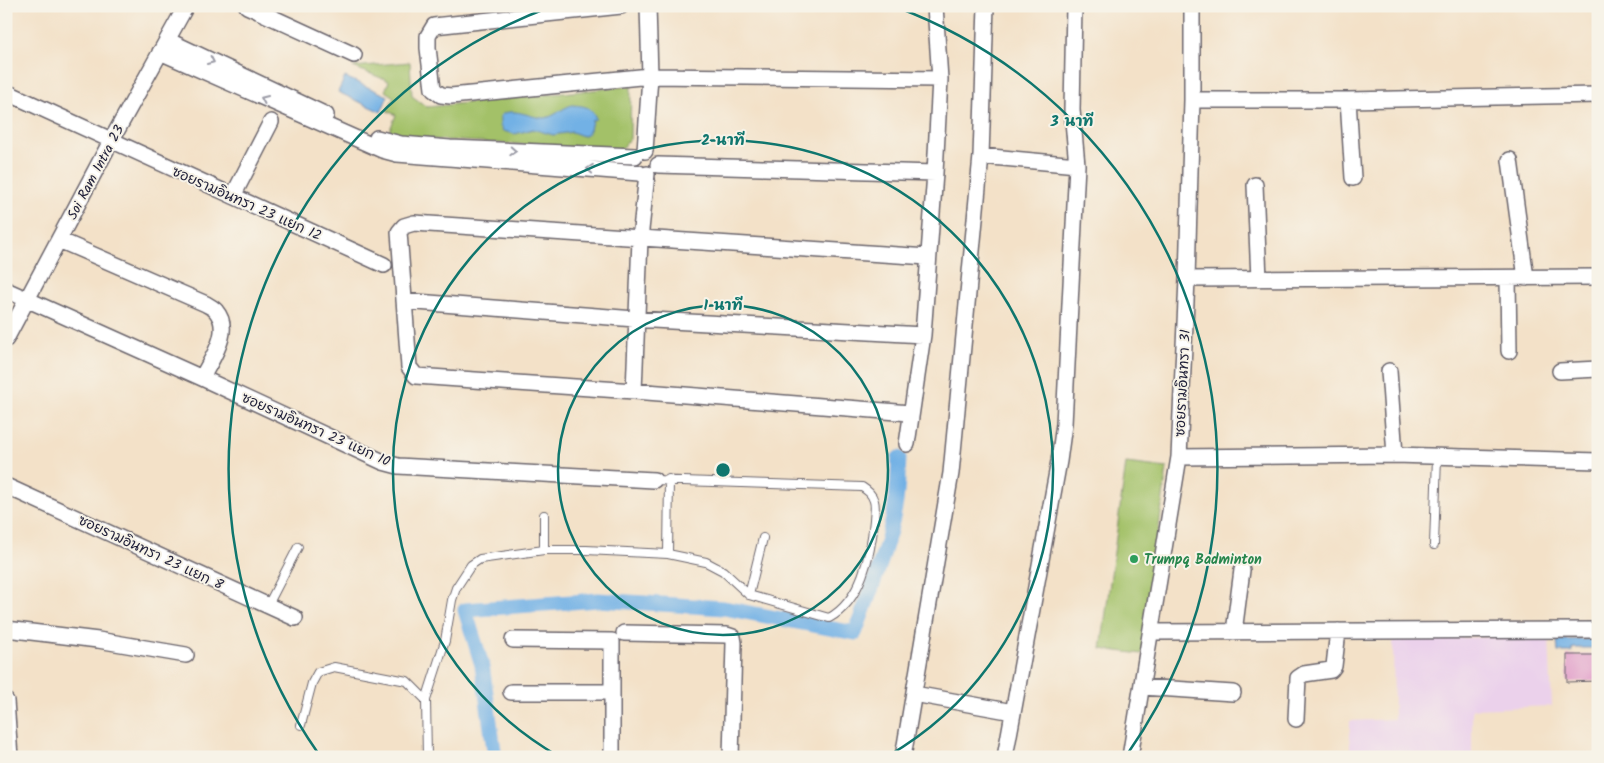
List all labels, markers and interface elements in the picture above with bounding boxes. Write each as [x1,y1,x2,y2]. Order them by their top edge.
one-way arrow [206,55,215,66]
one-way arrow [260,95,269,106]
text: 3 นาที [1050,110,1094,134]
street label: Soi Ram Intra 23 [62,121,130,224]
text: 2 นาที [701,129,745,153]
one-way arrow [509,145,517,156]
street label: ซอยรามอินทรา 23 แยก 12 [168,161,325,247]
one-way arrow [586,164,594,175]
text: 1 นาที [703,294,743,318]
street label: ซอยรามอินทรา 31 [1169,329,1197,437]
street label: ซอยรามอินทรา 23 แยก 10 [238,387,394,473]
centre of rings [714,461,732,479]
street label: ซอยรามอินทรา 23 แยก 8 [74,510,227,597]
place label: Trumpq Badminton [1144,549,1262,571]
marker: Trumpq Badminton [1128,553,1140,565]

